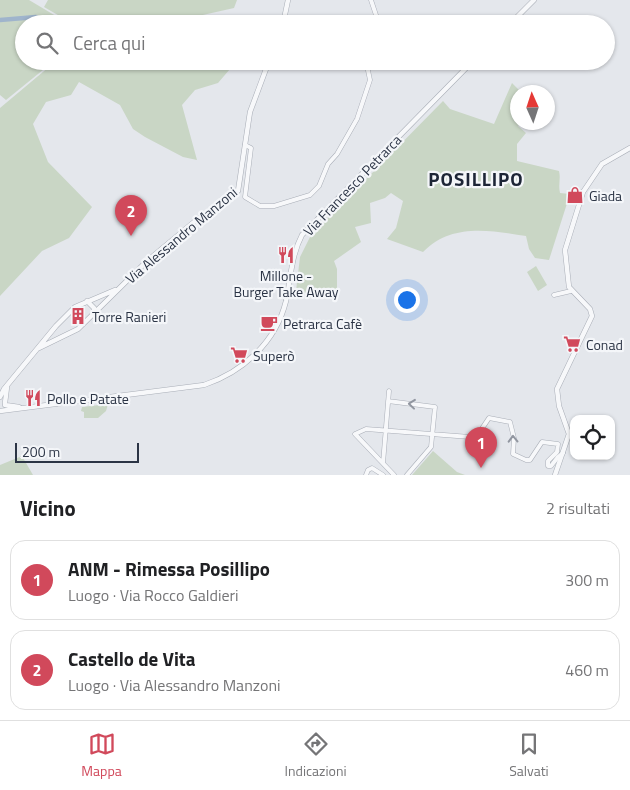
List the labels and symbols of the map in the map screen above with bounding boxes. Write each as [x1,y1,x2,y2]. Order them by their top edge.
north arrow [510,85,555,130]
street label: Via Francesco Petrarca [298,130,406,240]
district label: POSILLIPO [428,164,524,193]
street label: Via Alessandro Manzoni [120,182,242,288]
shop icon: Giada [565,185,585,205]
place label: Giada [589,185,622,206]
pin: 2 [115,195,147,236]
restaurant icon: Millone - Burger Take Away [276,245,296,265]
place label: Millone - Burger Take Away [233,265,339,302]
your location [394,287,420,313]
building icon: Torre Ranieri [68,306,88,326]
place label: Torre Ranieri [92,306,166,327]
cafe icon: Petrarca Cafè [259,313,279,333]
place label: Petrarca Cafè [283,313,362,334]
supermarket icon: Conad [562,334,582,354]
place label: Conad [586,334,623,355]
supermarket icon: Superò [229,345,249,365]
place label: Superò [253,345,295,366]
restaurant icon: Pollo e Patate [23,388,43,408]
place label: Pollo e Patate [47,388,129,409]
one-way arrow [407,399,415,410]
pin: 1 [465,427,497,468]
one-way arrow [508,435,518,443]
scale bar [15,440,139,463]

